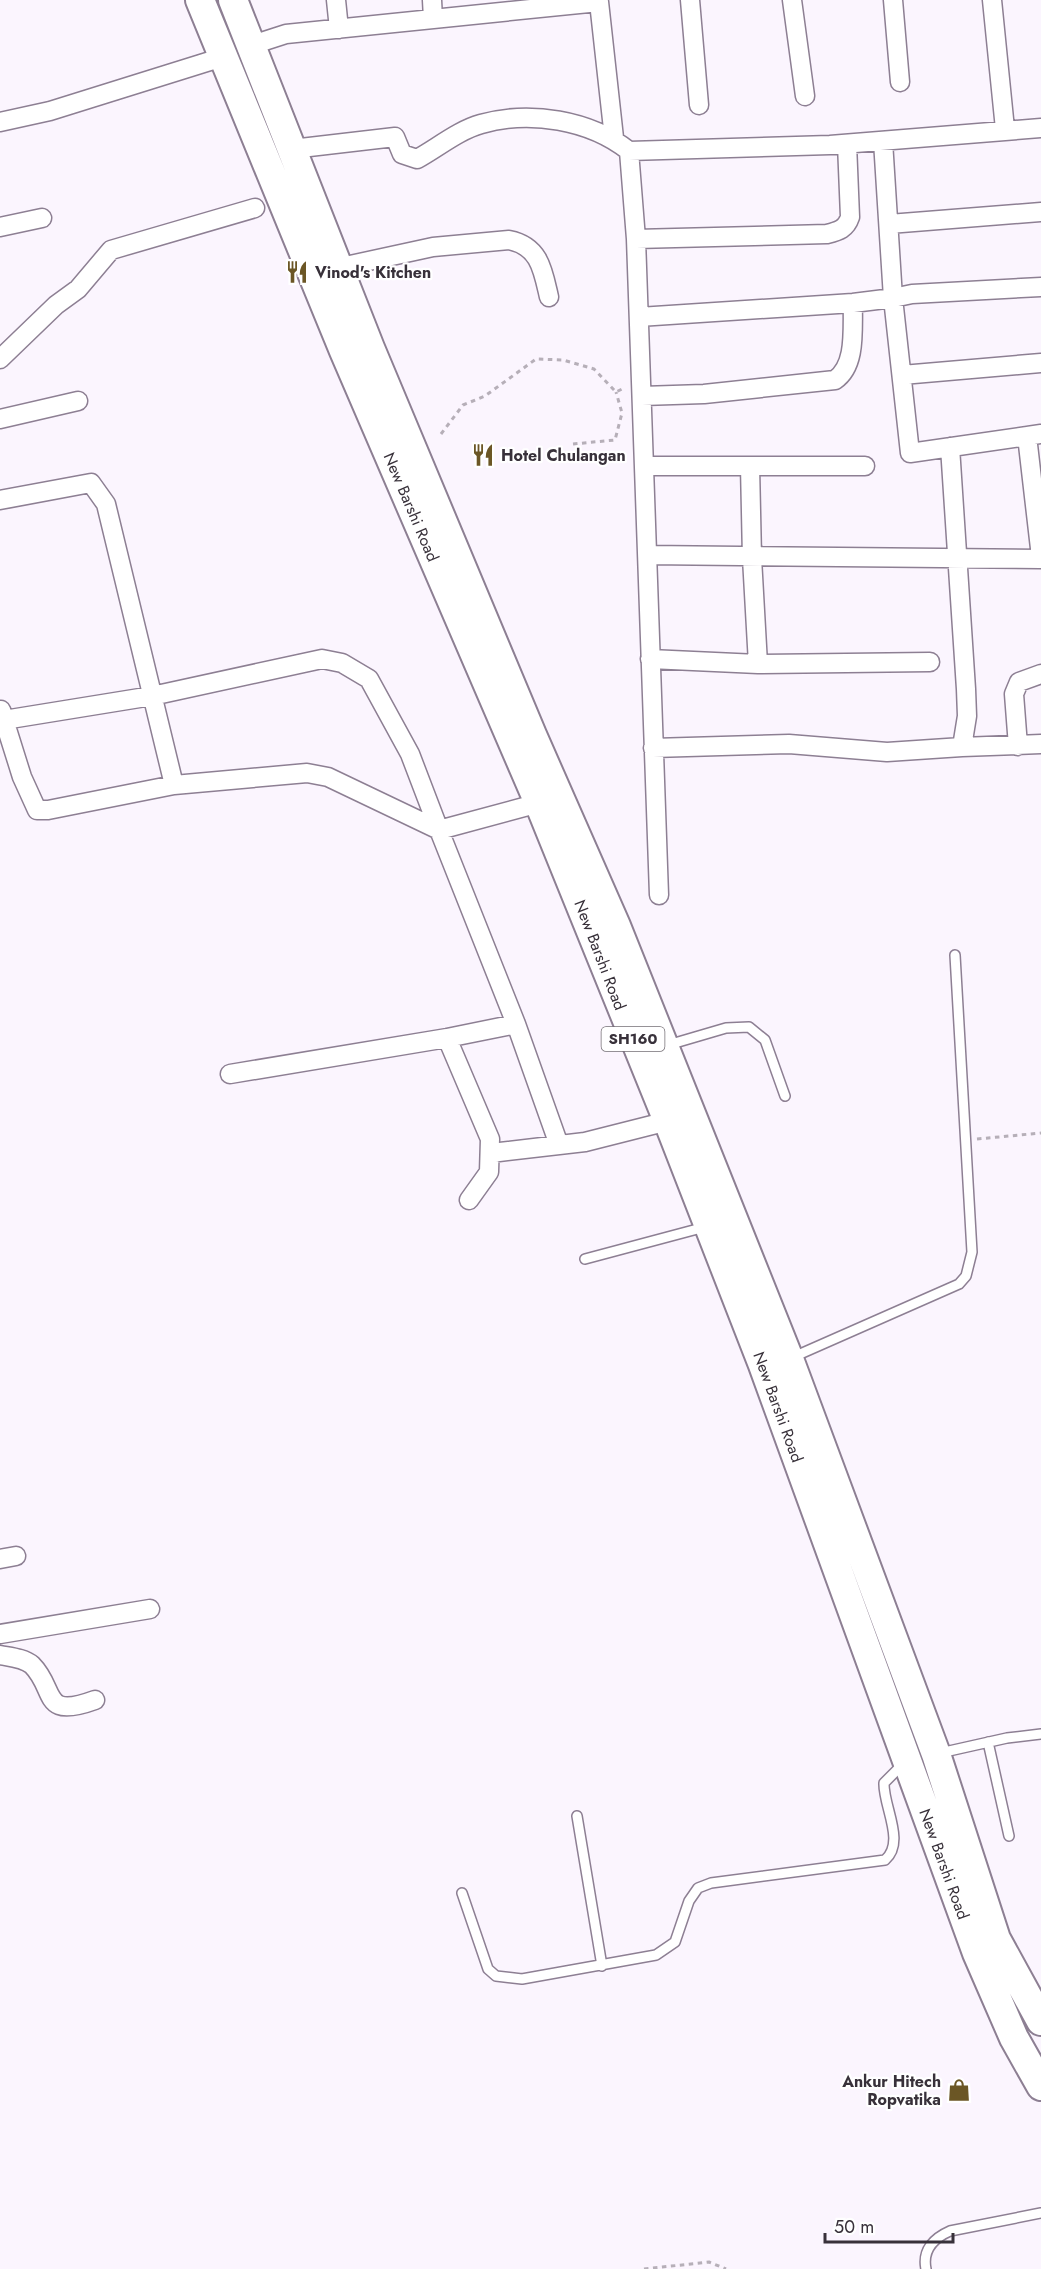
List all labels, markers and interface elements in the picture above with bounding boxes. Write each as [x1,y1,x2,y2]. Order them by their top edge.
restaurant icon: Vinod's Kitchen [284,259,310,285]
place label: Vinod's Kitchen [314,261,431,284]
restaurant icon: Hotel Chulangan [470,442,496,468]
place label: Hotel Chulangan [501,444,626,467]
street label: New Barshi Road [378,449,444,565]
street label: New Barshi Road [568,896,632,1014]
road number: SH160 [602,1027,664,1051]
street label: New Barshi Road [747,1348,809,1466]
street label: New Barshi Road [913,1805,975,1923]
place label: Ankur Hitech Ropvatika [841,2070,941,2111]
shop icon: Ankur Hitech Ropvatika [946,2077,972,2103]
scale bar [825,2206,952,2244]
text: 50 m [834,2214,874,2240]

